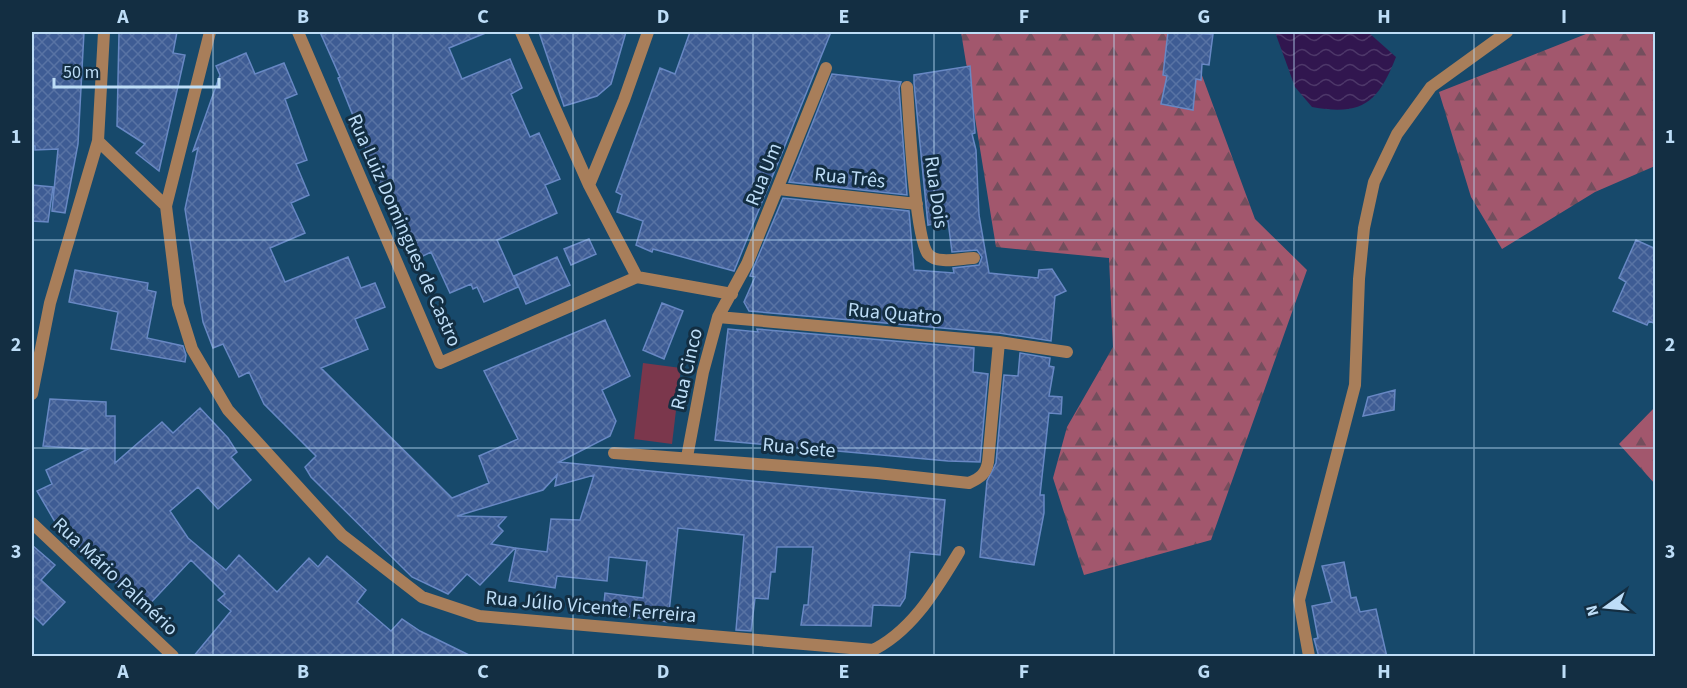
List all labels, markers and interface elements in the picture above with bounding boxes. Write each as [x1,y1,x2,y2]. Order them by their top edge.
text: A [116,3,129,31]
text: B [297,3,309,31]
text: C [477,3,489,31]
text: D [657,3,669,31]
text: E [839,3,849,31]
text: F [1019,3,1029,31]
text: G [1198,3,1210,31]
text: H [1377,3,1391,31]
text: I [1561,3,1567,31]
scale bar [54,51,219,89]
text: 50 m [63,60,99,85]
street label: Rua Luiz Domingues de Castro [340,110,468,351]
text: 1 [11,123,21,151]
text: 1 [1665,123,1675,151]
street label: Rua Um [739,139,789,210]
street label: Rua Dois [917,154,955,230]
street label: Rua Três [813,160,887,196]
street label: Rua Quatro [847,296,943,332]
street label: Rua Cinco [664,326,710,413]
text: 2 [11,331,21,359]
text: 2 [1665,331,1675,359]
street label: Rua Sete [761,431,837,465]
street label: Rua Mário Palmério [46,511,184,642]
text: 3 [11,538,21,566]
text: 3 [1665,538,1675,566]
north arrow [1576,577,1636,637]
street label: Rua Júlio Vicente Ferreira [484,584,697,630]
text: N [1580,603,1604,619]
text: A [116,658,129,686]
text: B [297,658,309,686]
text: C [477,658,489,686]
text: D [657,658,669,686]
text: E [839,658,849,686]
text: F [1019,658,1029,686]
text: G [1198,658,1210,686]
text: H [1377,658,1391,686]
text: I [1561,658,1567,686]

